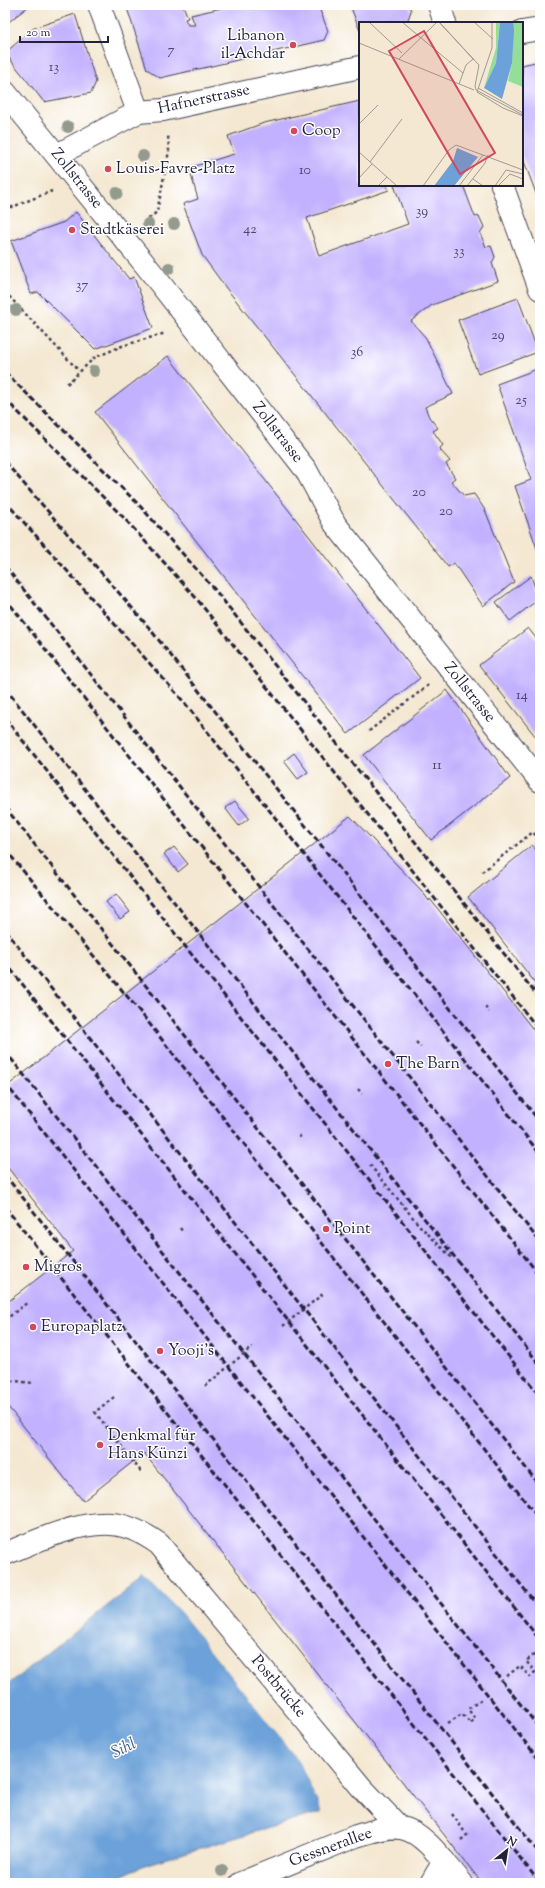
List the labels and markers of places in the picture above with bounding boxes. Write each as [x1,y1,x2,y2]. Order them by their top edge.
place label: Libanon il-Achdar [221,25,286,66]
marker: Libanon il-Achdar [288,40,298,50]
place label: Coop [302,120,341,143]
marker: Coop [289,126,299,136]
place label: Louis-Favre-Platz [116,158,235,181]
marker: Louis-Favre-Platz [103,164,113,174]
place label: Stadtkäserei [80,219,165,242]
marker: Stadtkäserei [67,225,77,235]
place label: The Barn [396,1053,461,1076]
marker: The Barn [383,1059,393,1069]
place label: Point [334,1218,371,1241]
marker: Point [321,1224,331,1234]
place label: Migros [34,1256,82,1279]
marker: Migros [21,1262,31,1272]
place label: Europaplatz [41,1316,123,1339]
marker: Europaplatz [28,1322,38,1332]
place label: Yooji's [168,1340,214,1363]
marker: Yooji's [155,1346,165,1356]
place label: Denkmal für Hans Künzi [108,1425,196,1466]
marker: Denkmal für Hans Künzi [95,1440,105,1450]

